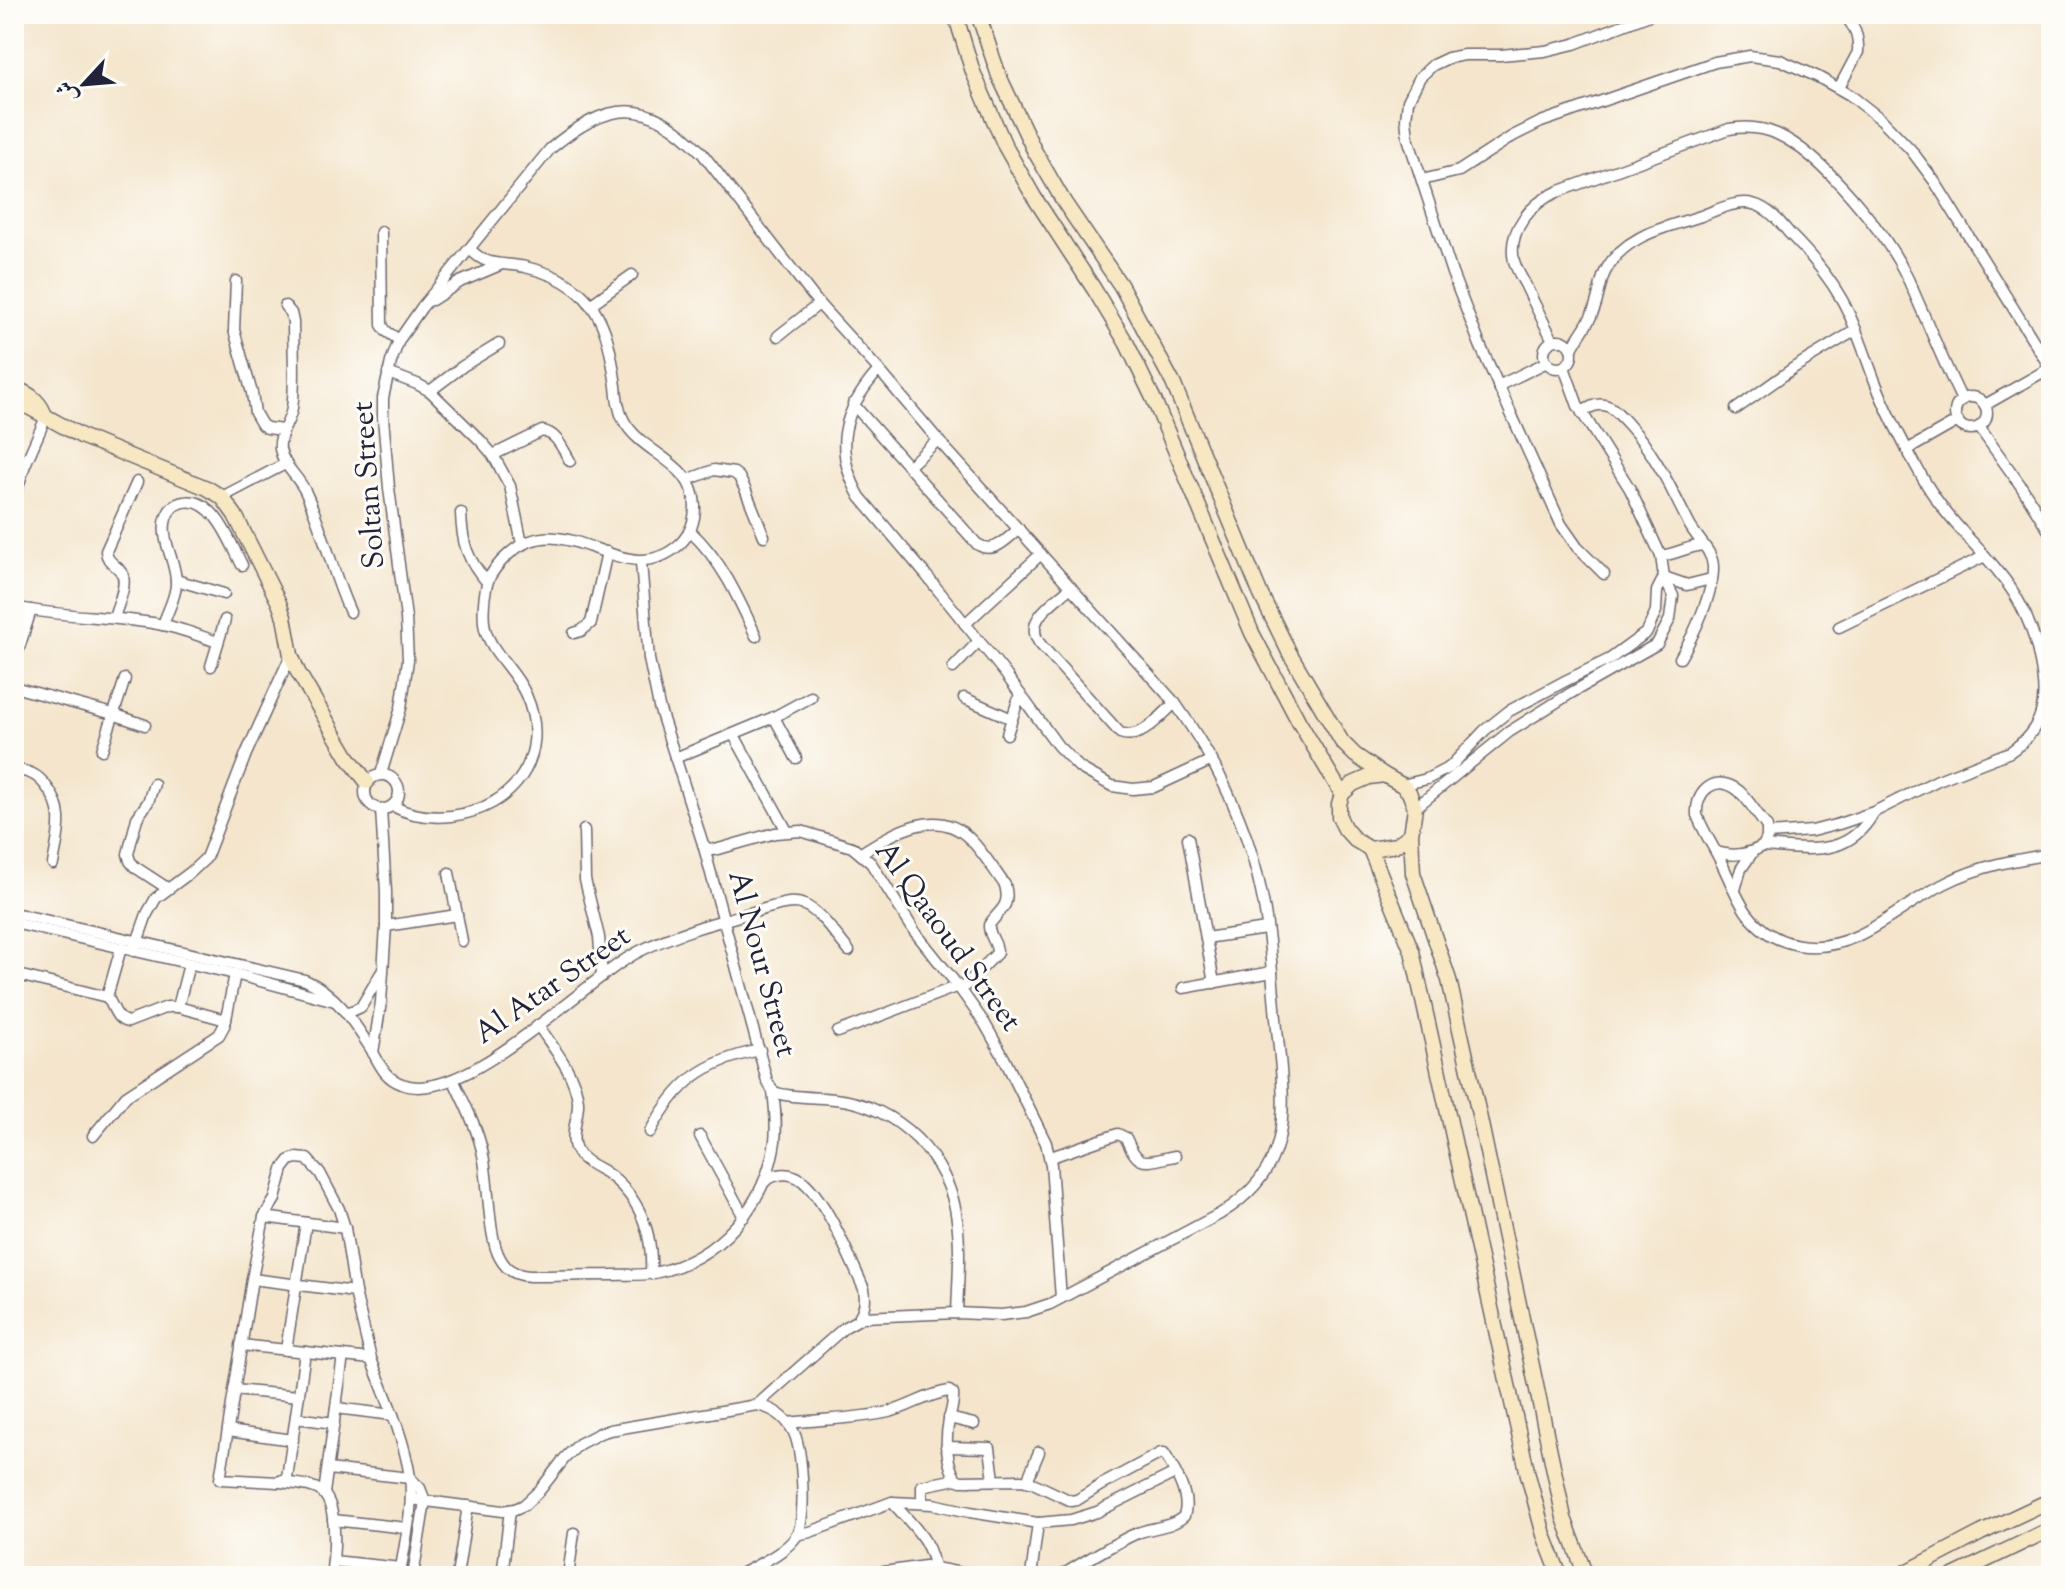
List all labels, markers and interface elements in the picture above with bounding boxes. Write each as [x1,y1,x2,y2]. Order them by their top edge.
north arrow [44,44,124,124]
text: ش [50,75,88,108]
street label: Soltan Street [343,400,397,570]
street label: Al Qaaoud Street [863,833,1031,1041]
street label: Al Nour Street [715,866,807,1062]
street label: Al Atar Street [466,916,640,1056]

